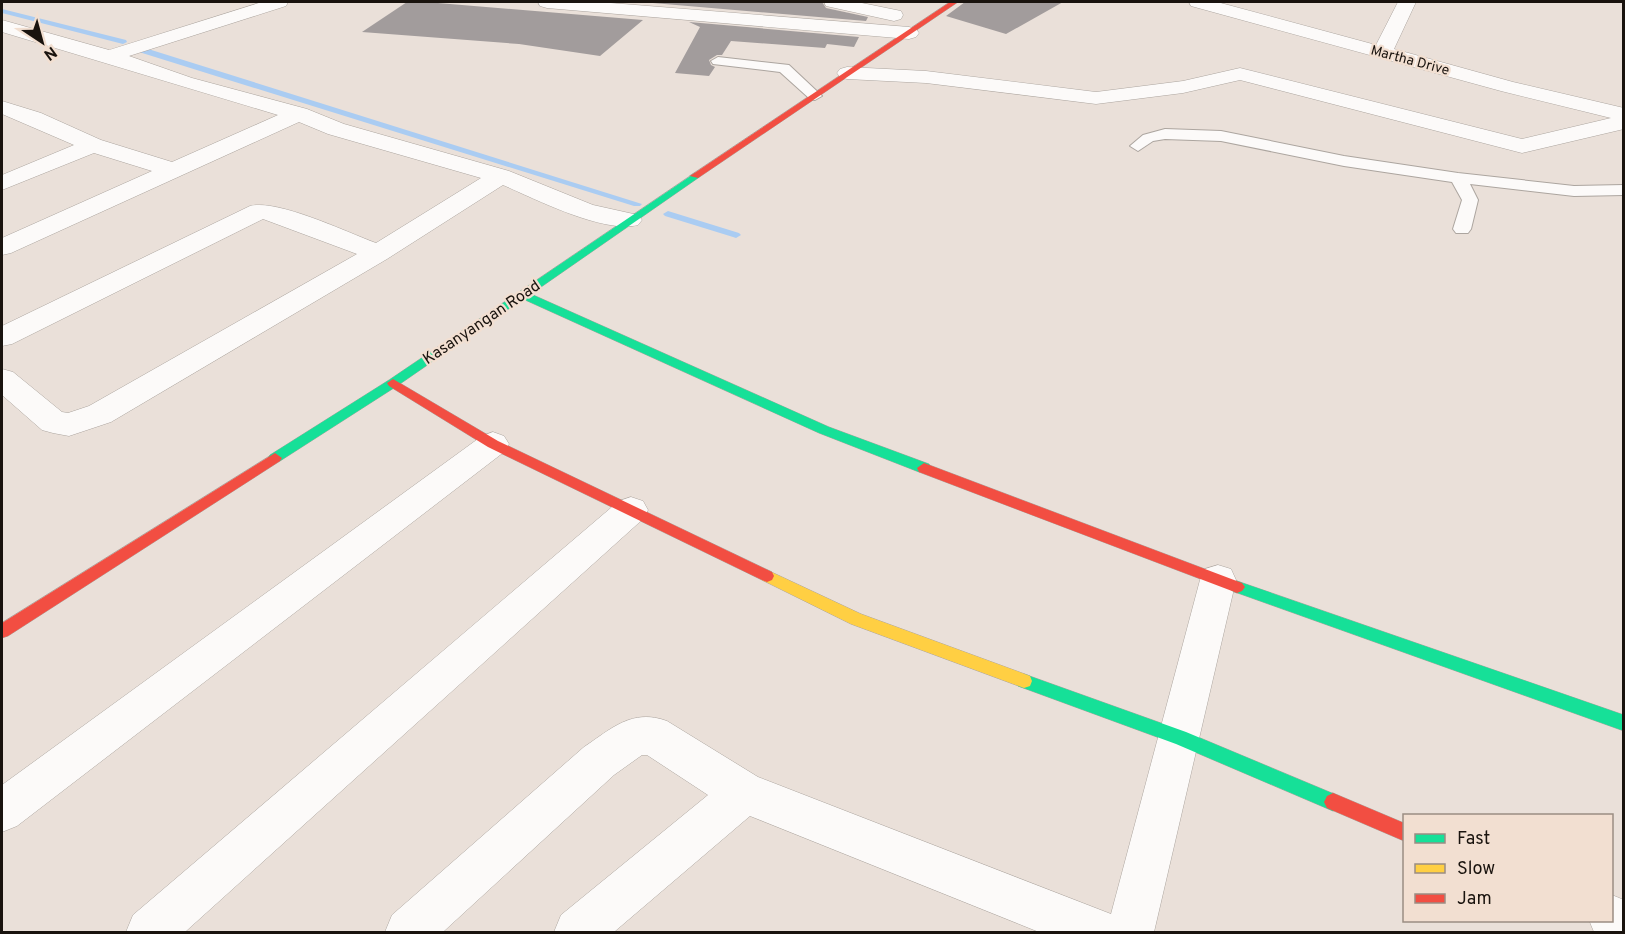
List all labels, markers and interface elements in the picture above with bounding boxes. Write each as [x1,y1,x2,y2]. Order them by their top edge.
north arrow [12,12,72,72]
text: N [39,41,60,64]
street label: Martha Drive [1369,42,1451,80]
street label: Kasanyangan Road [420,276,544,370]
legend [1403,814,1613,922]
text: Fast [1457,828,1490,851]
text: Slow [1457,858,1495,881]
text: Jam [1457,888,1492,911]

